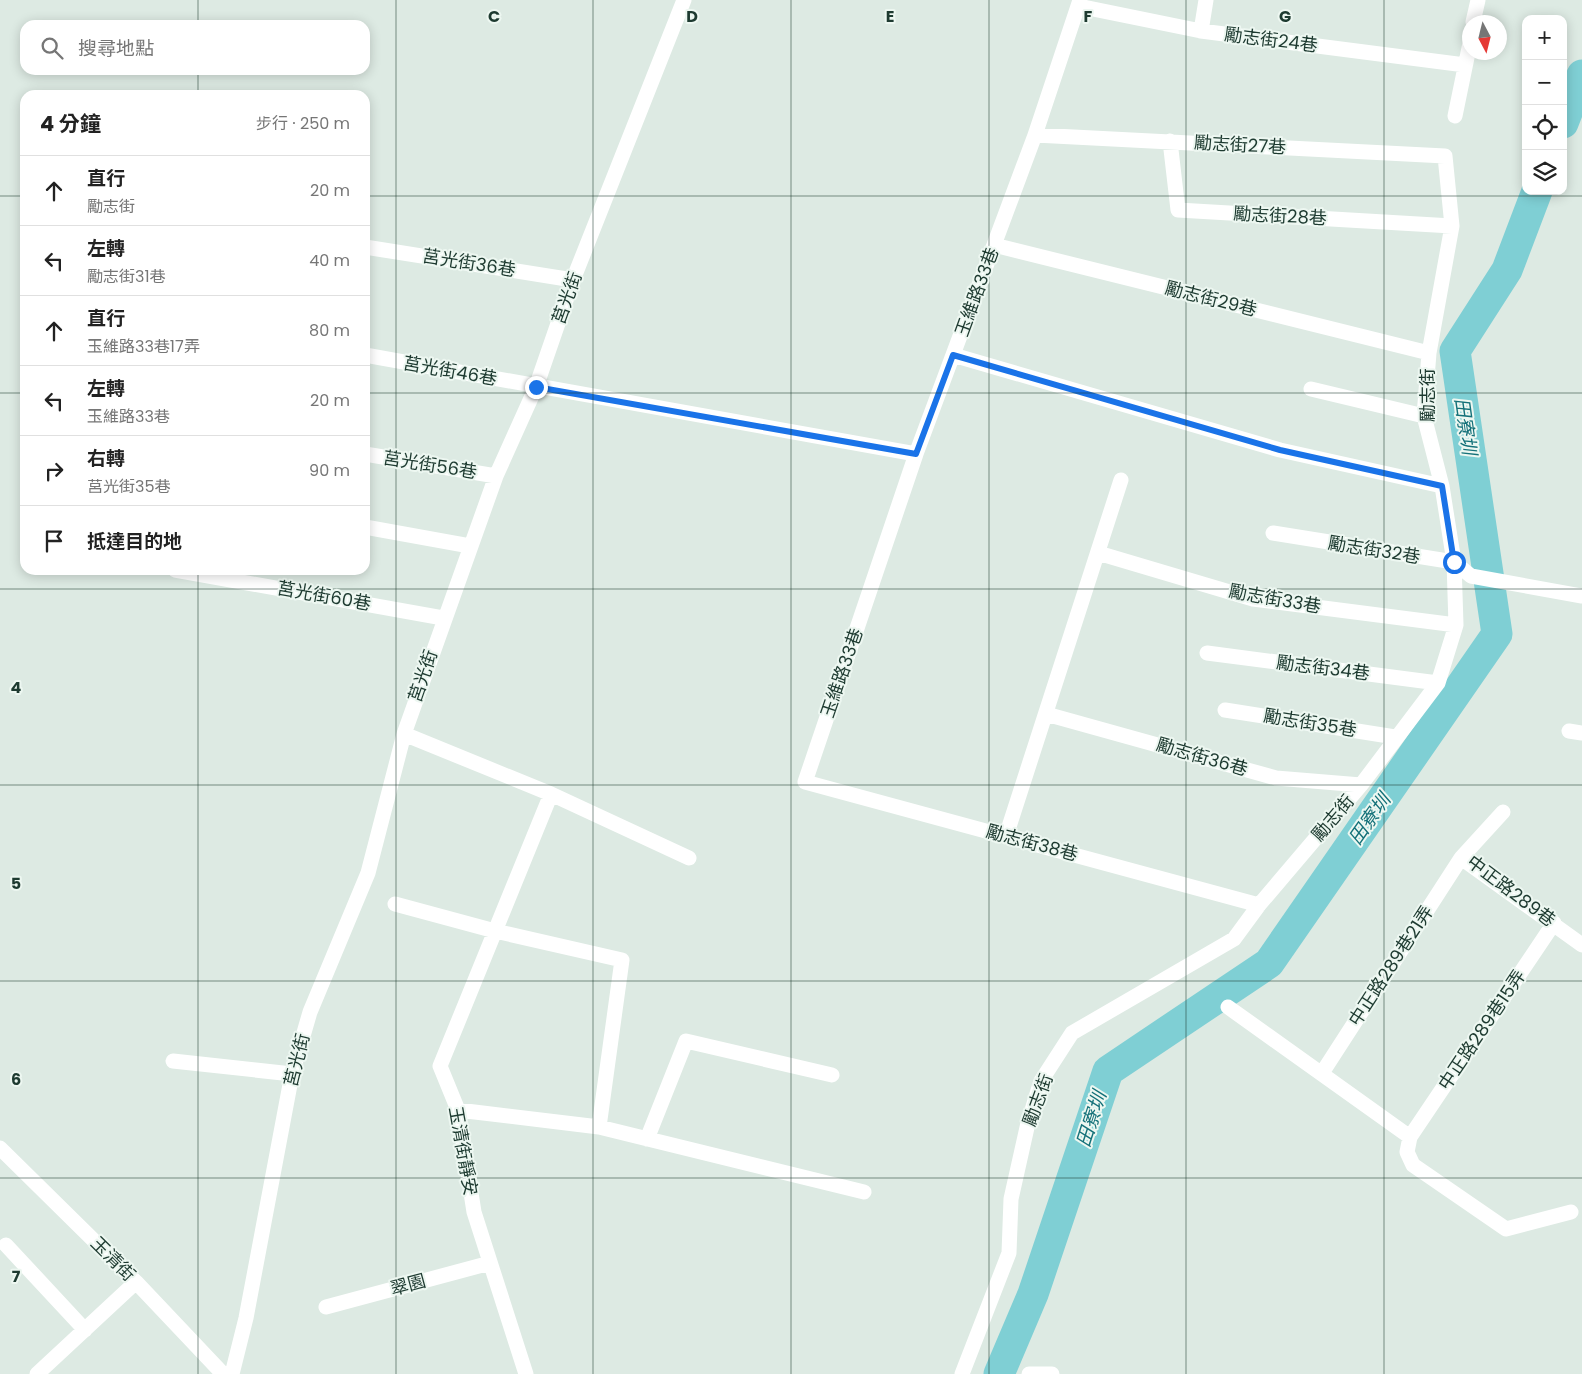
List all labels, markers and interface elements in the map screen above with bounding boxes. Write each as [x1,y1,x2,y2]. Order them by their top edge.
text: C [488,5,500,28]
text: D [686,5,698,28]
text: E [886,5,894,28]
text: F [1084,5,1093,28]
text: G [1279,5,1291,28]
north arrow [1462,15,1507,60]
map controls [1522,15,1567,195]
button: + [1522,15,1567,60]
search box [20,20,370,75]
street label: 勵志街24巷 [1223,21,1319,58]
icon: search [38,34,66,62]
text: 搜尋地點 [78,35,154,62]
button: − [1522,60,1567,105]
button: locate [1522,105,1567,150]
text: 4 分鐘 [40,109,101,138]
text: 步行 · 250 m [256,112,350,135]
street label: 勵志街27巷 [1193,130,1287,159]
button: layers [1522,150,1567,195]
text: 直行 [87,165,125,192]
icon: ahead [40,177,68,205]
text: 20 m [310,179,350,202]
text: 勵志街 [87,195,135,218]
street label: 勵志街28巷 [1233,201,1327,230]
text: 左轉 [87,235,125,262]
street label: 莒光街36巷 [421,243,517,282]
street label: 玉維路33巷 [949,244,1004,340]
icon: left [40,247,68,275]
text: 40 m [309,249,350,272]
text: 勵志街31巷 [87,265,166,288]
street label: 莒光街 [546,268,588,327]
street label: 勵志街29巷 [1163,275,1260,322]
text: 直行 [87,305,125,332]
icon: ahead [40,317,68,345]
text: 80 m [309,319,350,342]
text: 玉維路33巷17弄 [87,335,200,358]
street label: 莒光街46巷 [401,350,499,391]
street label: 勵志街 [1415,368,1440,422]
text: 左轉 [87,375,125,402]
route end [525,376,548,399]
icon: left [40,387,68,415]
text: 20 m [310,389,350,412]
water label: 田寮圳 [1448,396,1483,459]
text: 玉維路33巷 [87,405,170,428]
text: 右轉 [87,445,125,472]
street label: 莒光街56巷 [381,445,479,484]
icon: right [40,457,68,485]
text: 90 m [309,459,350,482]
text: 莒光街35巷 [87,475,170,498]
icon: arrive [40,527,68,555]
text: 抵達目的地 [87,528,182,555]
street label: 勵志街32巷 [1326,530,1422,569]
route start [1443,551,1466,574]
street label: 莒光街60巷 [275,575,373,616]
street label: 勵志街33巷 [1227,578,1323,619]
street label: 玉維路33巷 [815,625,869,721]
street label: 莒光街 [402,646,443,705]
street label: 勵志街34巷 [1275,649,1371,686]
text: 4 [11,676,22,699]
street label: 勵志街35巷 [1262,703,1358,742]
street label: 勵志街36巷 [1153,732,1251,781]
water label: 田寮圳 [1342,786,1399,850]
street label: 勵志街 [1306,789,1360,846]
street label: 勵志街38巷 [984,818,1081,867]
street label: 中正路289巷 [1462,849,1561,932]
text: 5 [11,872,21,895]
street label: 中正路289巷21弄 [1342,901,1439,1031]
street label: 中正路289巷15弄 [1432,965,1531,1095]
street label: 莒光街 [278,1031,315,1089]
text: 6 [11,1068,21,1091]
street label: 勵志街 [1017,1070,1059,1129]
water label: 田寮圳 [1070,1085,1114,1150]
street label: 玉清街靜安 [443,1104,484,1197]
street label: 玉清街 [85,1231,141,1287]
text: 7 [12,1265,21,1288]
street label: 翠園 [387,1268,428,1301]

